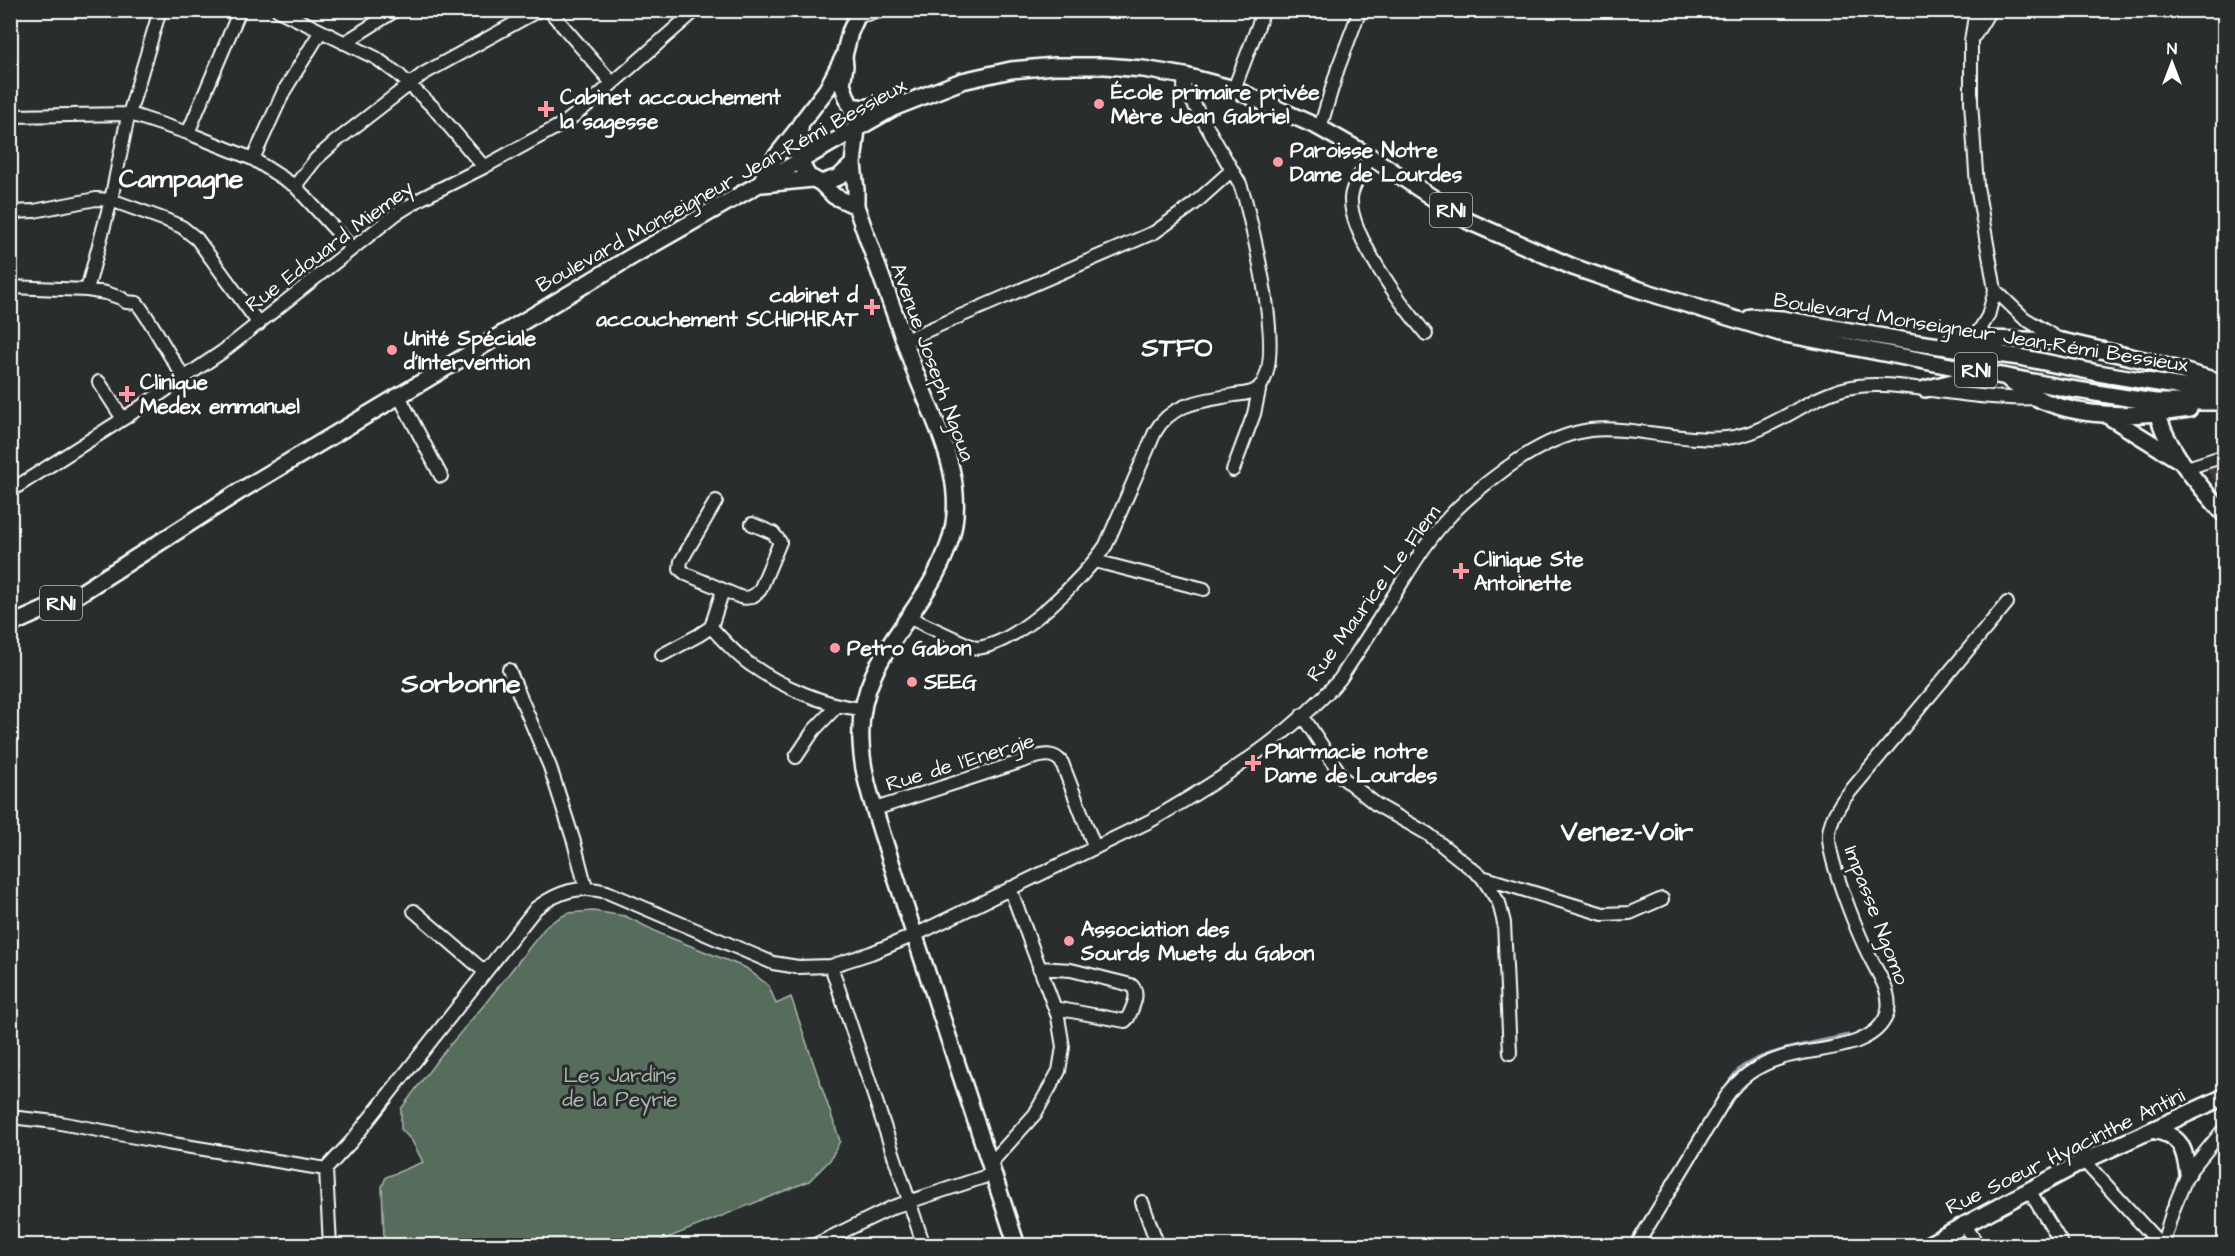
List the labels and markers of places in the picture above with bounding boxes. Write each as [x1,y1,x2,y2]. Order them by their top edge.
place label: École primaire privée Mère Jean Gabriel [1111,78,1320,131]
place label: Cabinet accouchement la sagesse [560,83,781,138]
marker: École primaire privée Mère Jean Gabriel [1092,97,1106,111]
marker: Cabinet accouchement la sagesse [537,100,555,118]
place label: Paroisse Notre Dame de Lourdes [1290,136,1463,189]
marker: Paroisse Notre Dame de Lourdes [1271,155,1285,169]
place label: cabinet d accouchement SCHIPHRAT [595,281,859,334]
marker: cabinet d accouchement SCHIPHRAT [863,298,881,316]
place label: Unité Spéciale d'Intervention [403,324,537,377]
marker: Unité Spéciale d'Intervention [385,343,399,357]
place label: Clinique Medex emmanuel [140,368,300,421]
marker: Clinique Medex emmanuel [118,385,136,403]
place label: Clinique Ste Antoinette [1474,545,1584,598]
marker: Clinique Ste Antoinette [1452,562,1470,580]
place label: Petro Gabon [847,634,972,663]
marker: Petro Gabon [828,641,842,655]
place label: SEEG [923,668,977,697]
marker: SEEG [905,675,919,689]
place label: Pharmacie notre Dame de Lourdes [1265,737,1438,790]
marker: Pharmacie notre Dame de Lourdes [1246,756,1260,770]
place label: Association des Sourds Muets du Gabon [1080,915,1315,968]
marker: Association des Sourds Muets du Gabon [1062,934,1076,948]

